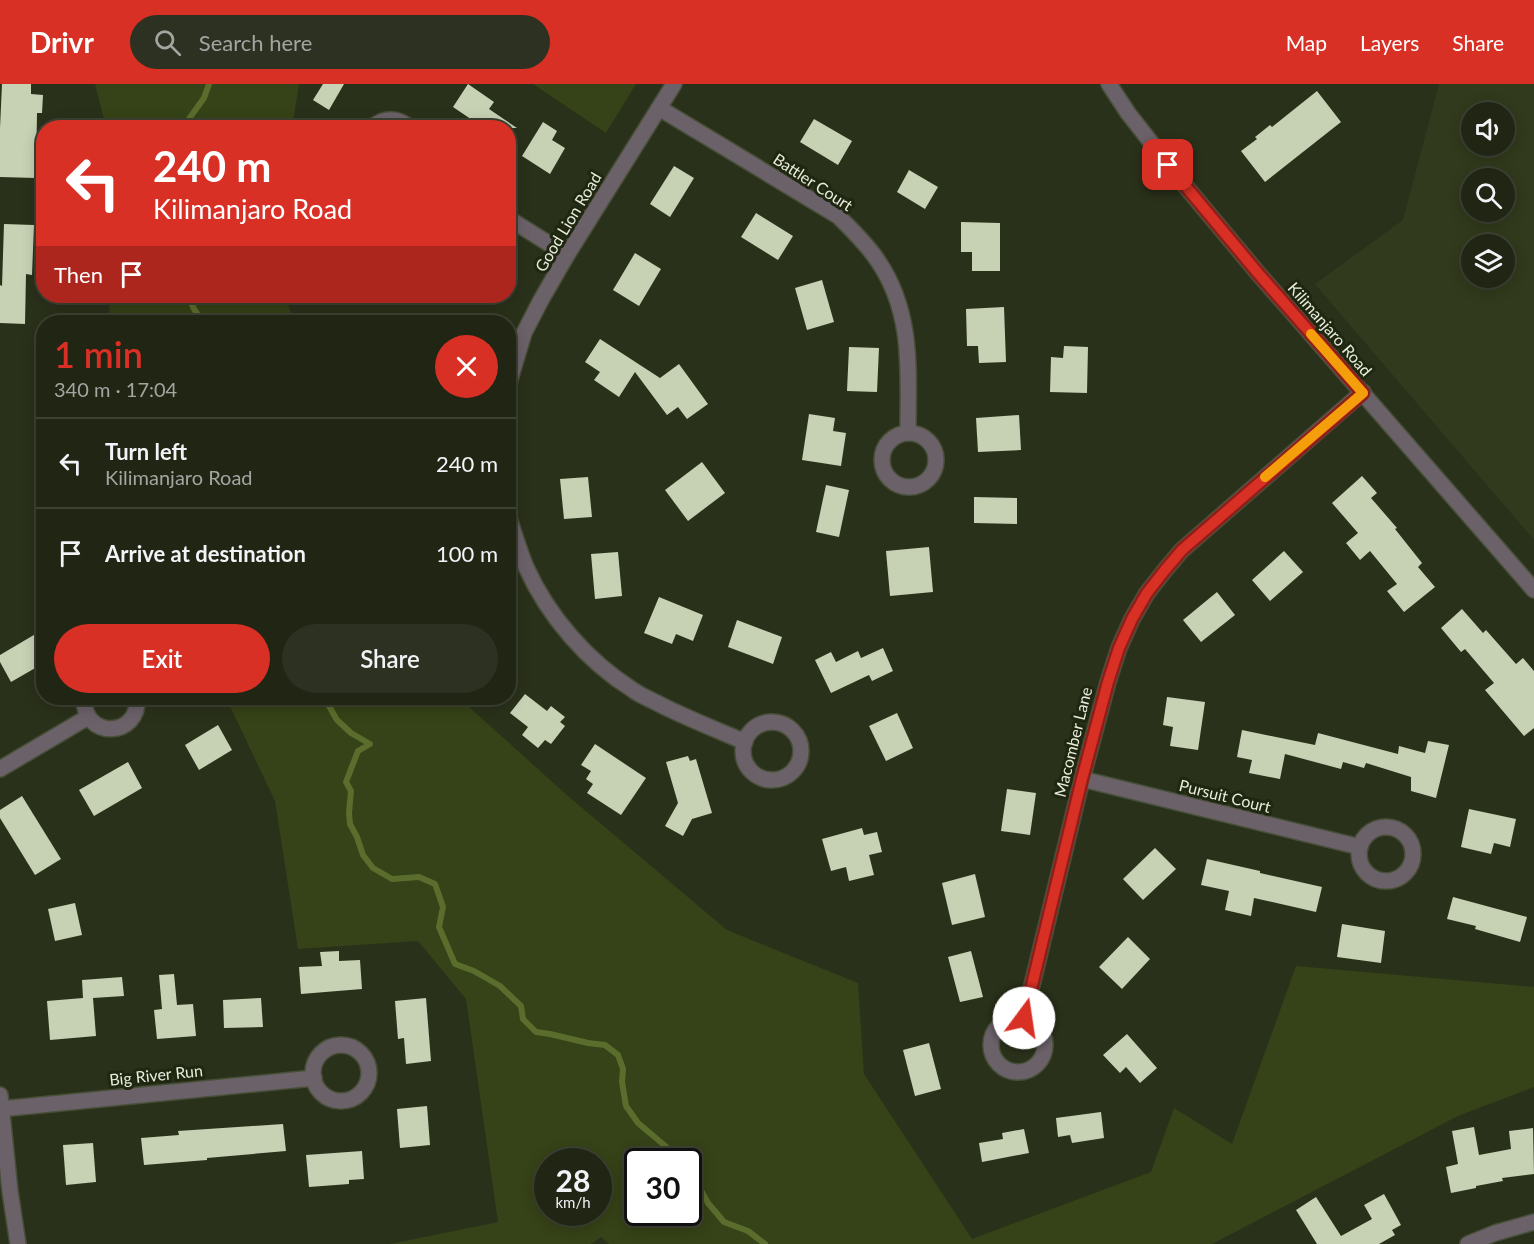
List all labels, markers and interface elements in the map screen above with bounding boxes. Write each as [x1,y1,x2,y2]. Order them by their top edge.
search box [130,15,550,69]
text: Drivr [30,25,94,59]
icon: search [151,26,184,59]
text: Search here [199,29,312,56]
text: Map [1286,30,1327,55]
text: Layers [1360,30,1419,55]
text: Share [1452,30,1504,55]
map controls [1461,102,1515,288]
button: sound [1461,102,1515,156]
pin [1142,139,1193,190]
text: 240 m [153,141,271,191]
icon: left [54,144,132,222]
icon: arrive [1151,148,1184,181]
street label: Battler Court [770,149,857,214]
button: search [1461,168,1515,222]
street label: Good Lion Road [530,169,605,275]
text: Kilimanjaro Road [153,192,352,225]
button: layers [1461,234,1515,288]
icon: arrive [115,258,148,291]
text: Then [54,261,103,288]
street label: Kilimanjaro Road [1284,278,1376,379]
text: 1 min [54,332,143,376]
button: close [435,335,498,398]
text: 340 m · 17:04 [54,377,177,401]
text: Turn left [105,438,187,465]
icon: left [54,447,87,480]
text: 240 m [436,450,498,477]
text: Kilimanjaro Road [105,465,253,489]
icon: arrive [54,537,87,570]
text: Arrive at destination [105,540,306,567]
text: 100 m [436,540,498,567]
button: Exit [54,624,270,693]
button: Share [282,624,498,693]
street label: Macomber Lane [1050,685,1095,799]
street label: Pursuit Court [1177,775,1273,816]
position arrow [992,986,1056,1050]
street label: Big River Run [108,1060,204,1089]
speed limit sign: 30 [624,1148,702,1226]
text: 28 [556,1162,590,1198]
text: km/h [555,1193,591,1211]

